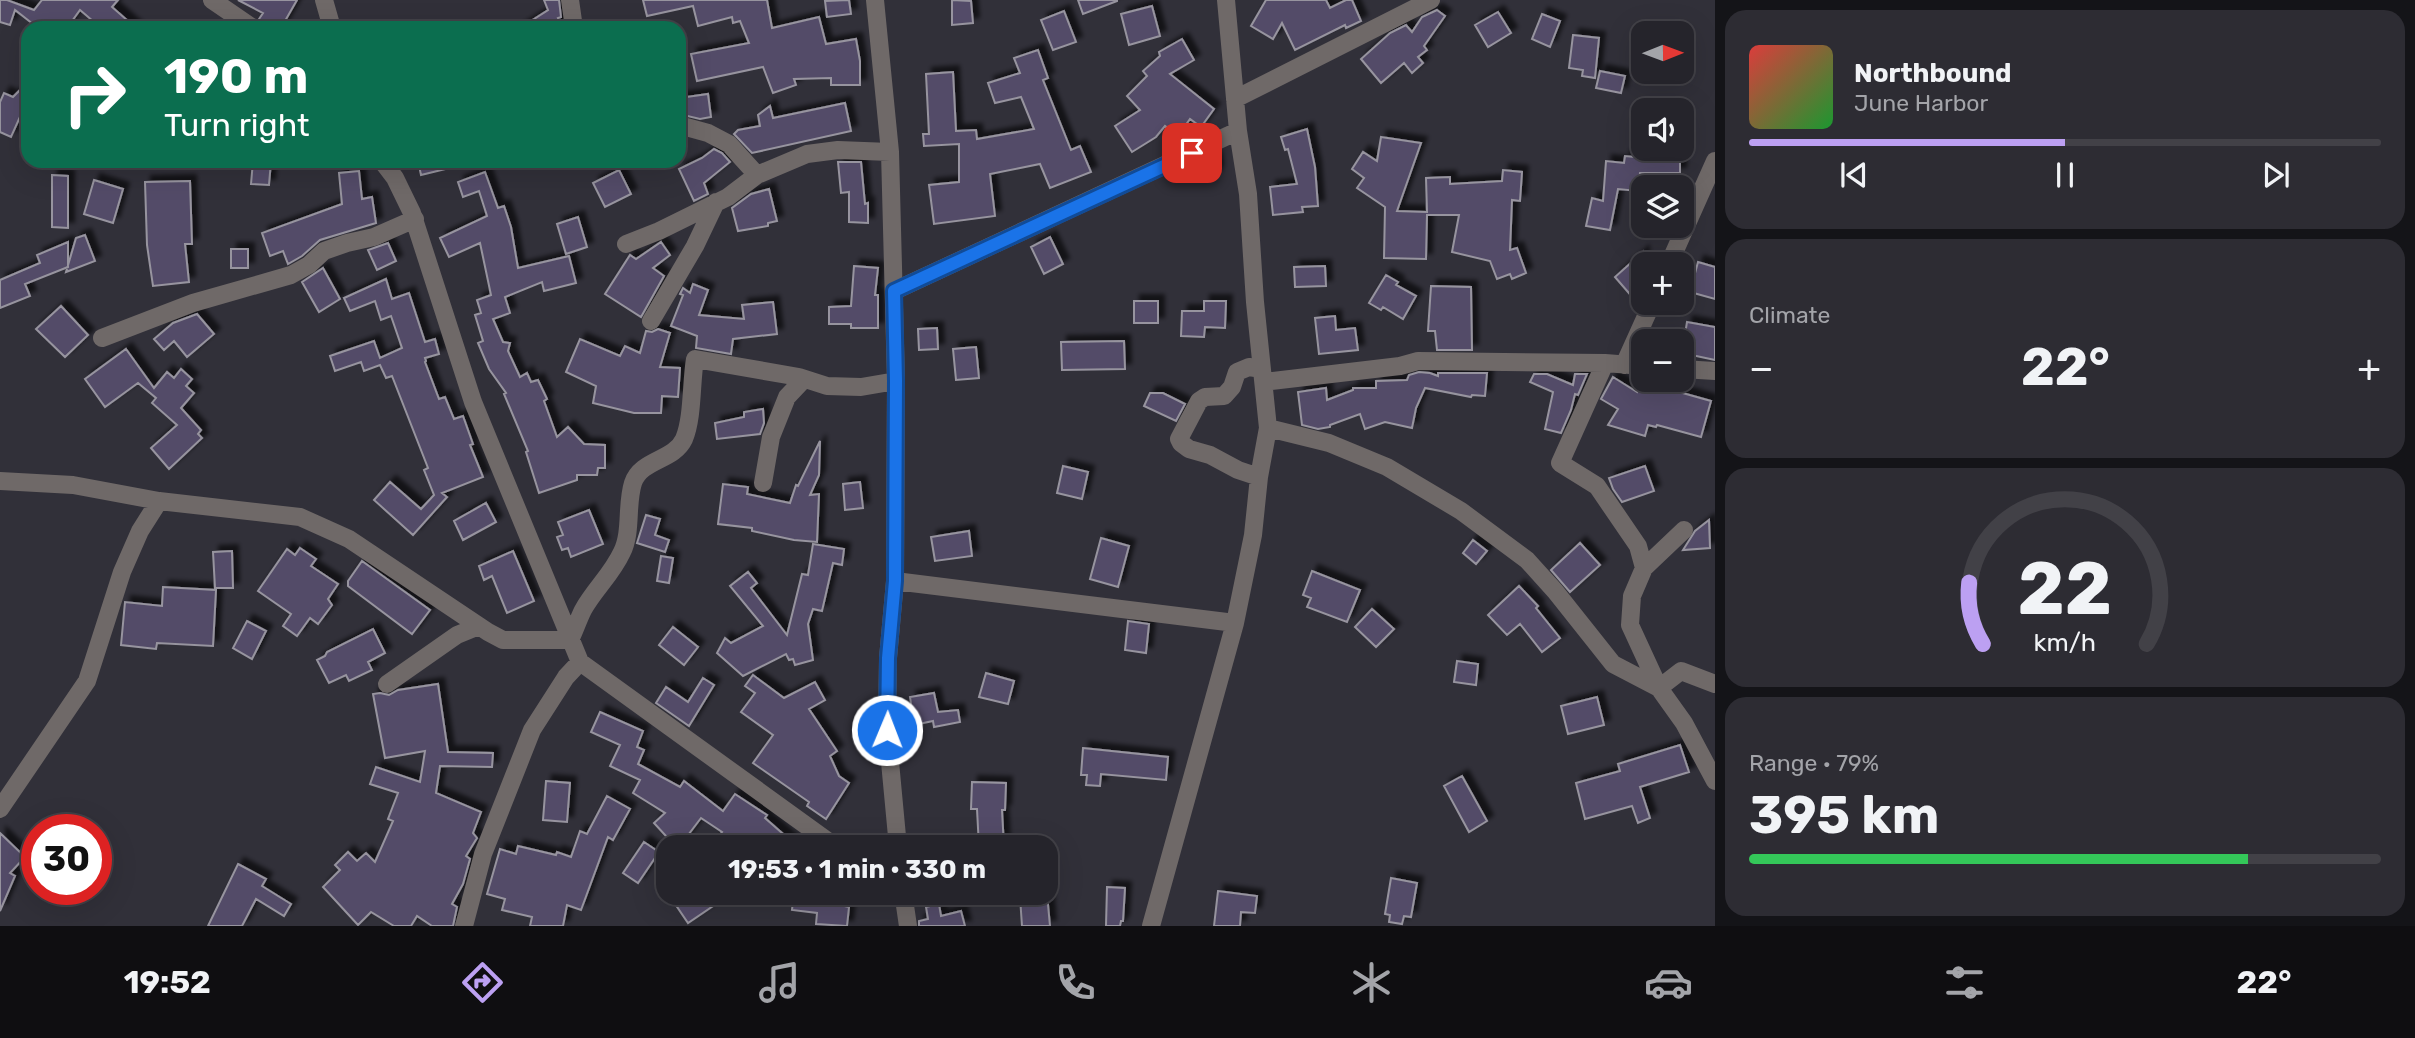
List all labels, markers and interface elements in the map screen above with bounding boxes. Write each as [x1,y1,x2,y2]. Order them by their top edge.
north arrow [1631,21,1694,84]
map controls [1631,21,1694,392]
text: 190 m [164,47,308,105]
icon: right [49,49,140,140]
text: Northbound [1854,58,2012,89]
text: June Harbor [1854,89,1988,117]
button: sound [1631,98,1694,161]
text: Turn right [164,106,309,144]
pin [1162,123,1222,183]
icon: arrive [1173,134,1211,172]
icon: previous [1835,156,1873,194]
icon: pause [2046,156,2084,194]
icon: next [2257,156,2295,194]
button: layers [1631,175,1694,238]
button: + [1631,252,1694,315]
text: Climate [1749,301,1830,329]
button: − [1631,329,1694,392]
text: 22° [2021,336,2110,398]
text: − [1749,345,1774,391]
text: + [2357,345,2381,391]
text: 22 [2018,546,2112,632]
text: km/h [2034,627,2096,656]
position arrow [850,693,924,767]
text: Range · 79% [1749,749,1879,777]
text: 395 km [1749,784,1939,846]
speed limit sign: 30 [21,814,112,905]
text: 19:53 · 1 min · 330 m [728,854,986,885]
icon: directions [458,958,507,1007]
icon: music [755,958,804,1007]
icon: phone [1051,958,1100,1007]
icon: climate [1347,958,1396,1007]
icon: car [1644,958,1693,1007]
icon: filters [1940,958,1989,1007]
text: 19:52 [124,963,211,1001]
text: 22° [2237,963,2291,1001]

